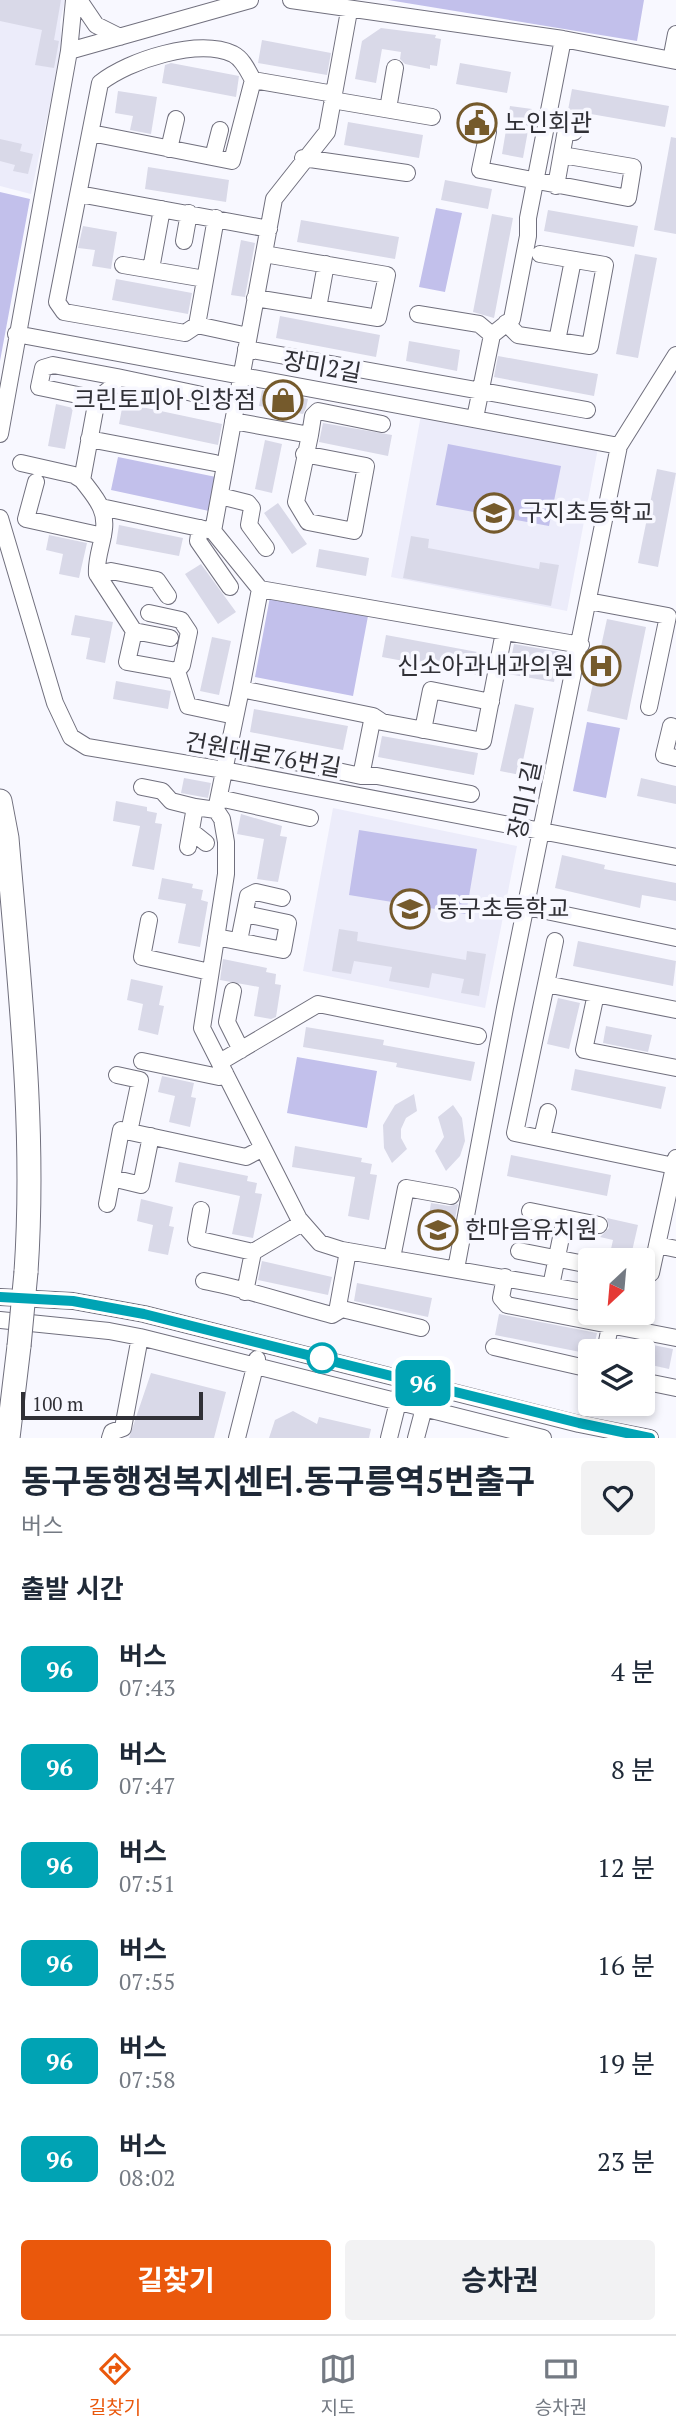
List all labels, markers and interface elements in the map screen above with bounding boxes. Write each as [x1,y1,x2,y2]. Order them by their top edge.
public building icon: 노인회관 [456,102,498,144]
place label: 노인회관 [504,106,592,138]
street label: 장미2길 [280,343,364,389]
shop icon: 크린토피아 인창점 [262,379,304,421]
place label: 크린토피아 인창점 [74,383,256,415]
school or university icon: 구지초등학교 [473,492,515,534]
place label: 구지초등학교 [521,496,653,528]
hospital icon: 신소아과내과의원 [580,645,622,687]
place label: 신소아과내과의원 [397,649,574,681]
street label: 건원대로76번길 [183,725,344,783]
street label: 장미1길 [500,758,548,842]
school or university icon: 동구초등학교 [389,888,431,930]
place label: 동구초등학교 [437,892,569,924]
school or university icon: 한마음유치원 [417,1209,459,1251]
place label: 한마음유치원 [465,1213,597,1245]
north arrow [578,1248,654,1325]
map controls [578,1248,655,1416]
button: layers [578,1339,655,1416]
unlabelled marker [307,1343,337,1373]
line badge: 96 [392,1360,454,1406]
text: 96 [409,1367,437,1399]
scale bar [21,1389,203,1421]
text: 100 m [32,1391,83,1416]
text: 동구동행정복지센터.동구릉역5번출구 [21,1459,535,1502]
button: heart [581,1461,655,1535]
text: 버스 [21,1510,63,1541]
text: 출발 시간 [21,1571,124,1605]
text: 버스 [119,1638,167,1672]
text: 96 [46,1653,73,1685]
text: 4 분 [611,1654,655,1688]
text: 07:43 [119,1672,176,1703]
text: 버스 [119,1736,167,1770]
text: 96 [46,1751,73,1783]
text: 8 분 [611,1752,655,1786]
text: 07:47 [119,1770,176,1801]
text: 버스 [119,1834,167,1868]
text: 96 [46,1849,73,1881]
text: 12 분 [597,1850,655,1884]
text: 07:51 [119,1868,176,1899]
text: 버스 [119,1932,167,1966]
text: 96 [46,1947,73,1979]
text: 16 분 [597,1948,655,1982]
text: 07:55 [119,1966,176,1997]
text: 버스 [119,2030,167,2064]
text: 96 [46,2045,73,2077]
text: 19 분 [597,2046,655,2080]
text: 07:58 [119,2064,176,2095]
text: 버스 [119,2128,167,2162]
text: 96 [46,2143,73,2175]
text: 23 분 [597,2144,655,2178]
text: 08:02 [119,2162,176,2193]
button: 길찾기 [21,2240,331,2320]
button: 승차권 [345,2240,655,2320]
tab: 길찾기 [89,2350,141,2419]
tab: 지도 [319,2350,357,2419]
tab: 승차권 [535,2350,587,2419]

